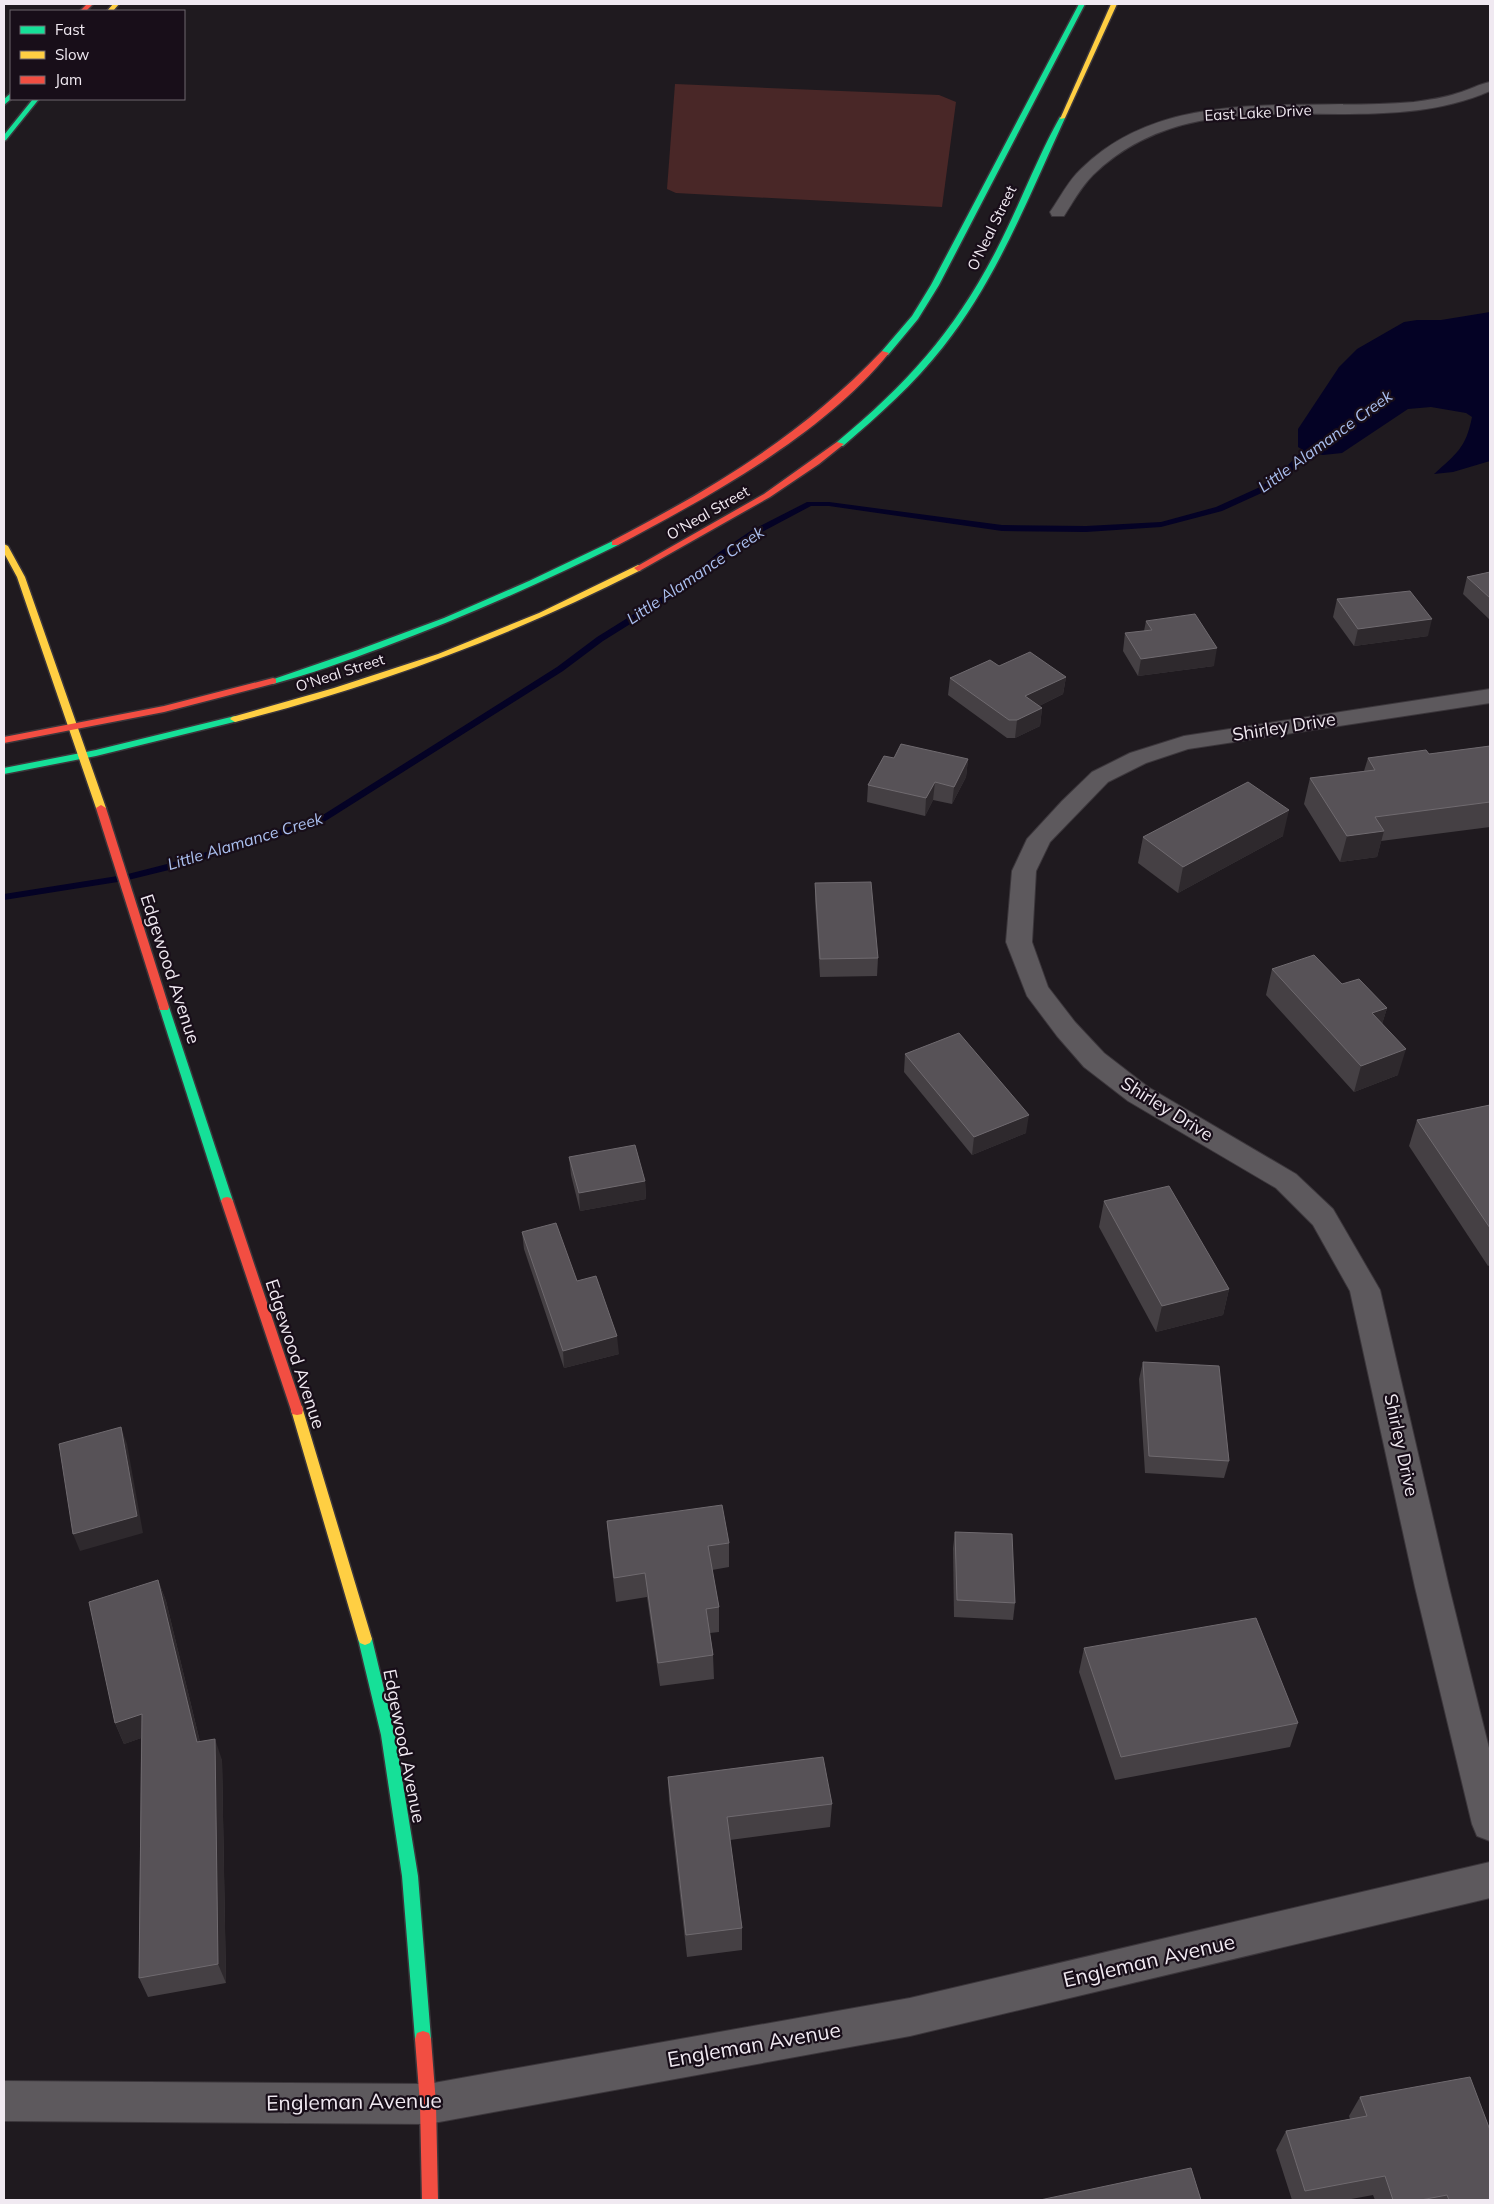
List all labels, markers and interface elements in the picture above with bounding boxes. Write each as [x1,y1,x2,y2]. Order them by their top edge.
legend [10,10,185,100]
text: Fast [55,20,85,39]
text: Slow [55,45,89,64]
text: Jam [55,70,82,89]
street label: East Lake Drive [1204,100,1312,125]
street label: O'Neal Street [963,182,1020,273]
water label: Little Alamance Creek [1254,385,1397,497]
street label: O'Neal Street [663,481,752,544]
water label: Little Alamance Creek [623,521,768,628]
street label: O'Neal Street [293,649,387,696]
street label: Shirley Drive [1231,707,1337,746]
water label: Little Alamance Creek [165,808,326,874]
street label: Edgewood Avenue [135,891,206,1047]
street label: Shirley Drive [1117,1071,1218,1146]
street label: Edgewood Avenue [260,1276,331,1432]
street label: Shirley Drive [1379,1392,1424,1498]
street label: Edgewood Avenue [378,1667,431,1825]
street label: Engleman Avenue [1060,1928,1237,1992]
street label: Engleman Avenue [665,2016,843,2072]
street label: Engleman Avenue [266,2086,442,2116]

